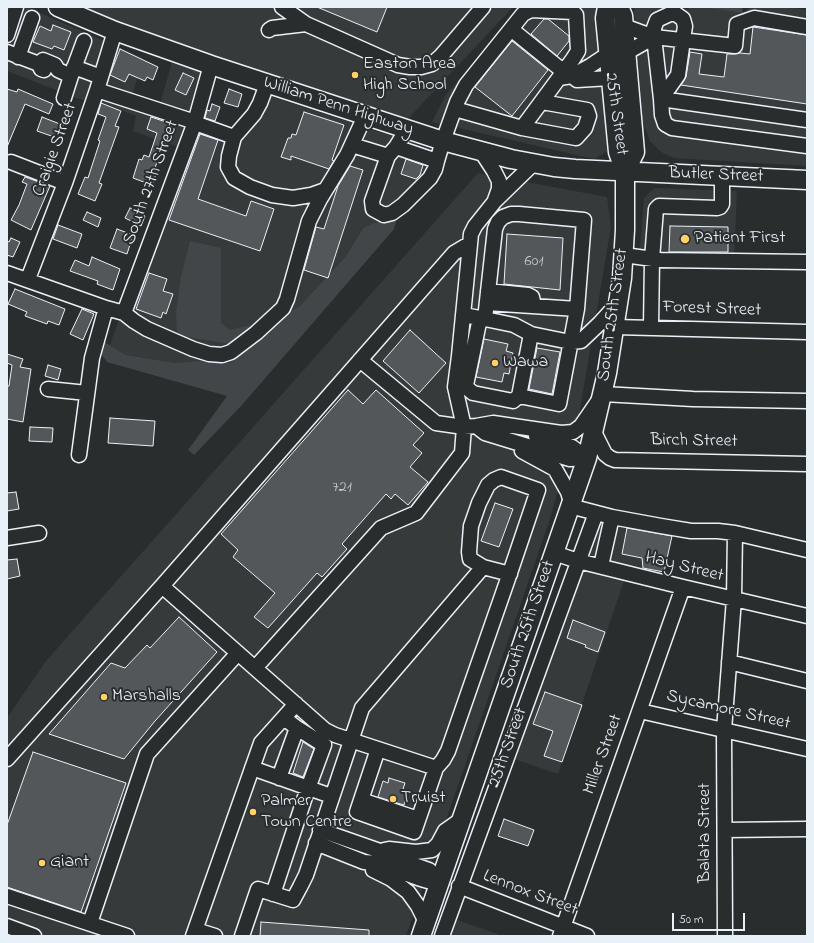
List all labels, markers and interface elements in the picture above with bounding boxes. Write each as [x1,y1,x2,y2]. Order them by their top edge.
place label: Easton Area High School [363,54,456,96]
marker: Easton Area High School [350,70,360,80]
street label: 25th Street [598,71,632,157]
street label: William Penn Highway [260,73,416,141]
street label: Craigie Street [29,100,83,200]
street label: South 27th Street [119,118,185,248]
street label: Butler Street [668,164,764,188]
place label: Patient First [694,228,786,250]
marker: Patient First [679,233,691,245]
street label: South 25th Street [594,247,634,383]
house number: 601 [524,252,544,272]
street label: Forest Street [663,297,761,323]
place label: Wawa [503,352,548,374]
marker: Wawa [490,358,500,368]
street label: Birch Street [650,430,738,454]
house number: 721 [332,478,352,498]
street label: Hay Street [643,548,725,588]
street label: South 25th Street [497,558,561,692]
place label: Marshalls [112,686,181,708]
street label: Sycamore Street [664,686,792,736]
marker: Marshalls [99,692,109,702]
street label: 25th Street [485,705,533,791]
street label: Miller Street [580,712,628,798]
street label: Balata Street [695,783,717,883]
place label: Truist [401,788,446,810]
place label: Palmer Town Centre [261,791,352,834]
marker: Truist [388,794,398,804]
marker: Palmer Town Centre [248,807,258,817]
place label: Giant [50,852,89,874]
marker: Giant [37,858,47,868]
street label: Lennox Street [480,866,580,922]
scale bar [674,905,747,931]
text: 50 m [679,911,703,929]

